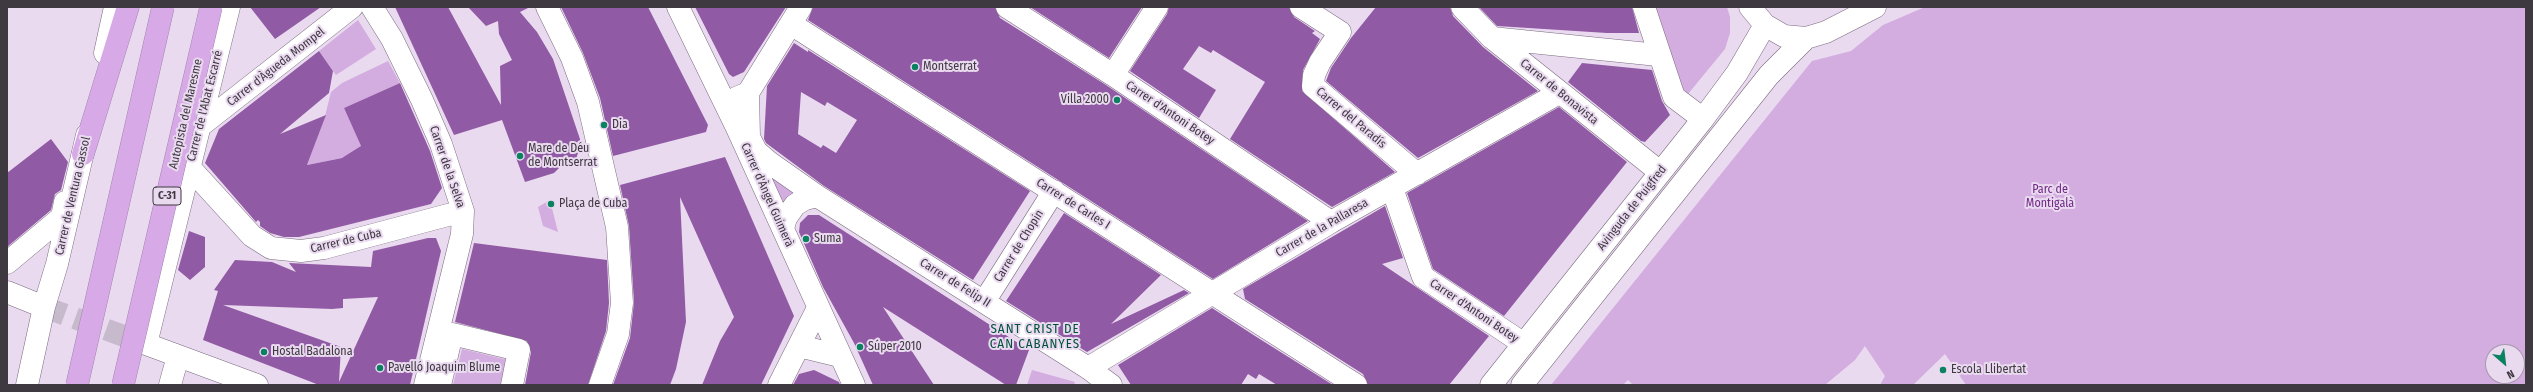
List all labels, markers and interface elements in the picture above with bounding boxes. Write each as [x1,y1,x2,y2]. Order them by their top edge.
street label: Carrer d'Àgueda Mompel [224,24,328,110]
street label: Carrer de l'Abat Escarré [184,49,226,163]
street label: Carrer de Bonavista [1517,56,1601,128]
street label: Autopista del Maresme [166,58,206,170]
place label: Montserrat [923,60,977,74]
marker: Montserrat [910,62,920,72]
street label: Carrer d'Antoni Botey [1123,78,1217,148]
street label: Carrer del Paradís [1313,84,1389,152]
place label: Villa 2000 [1061,93,1109,107]
marker: Villa 2000 [1112,95,1122,105]
place label: Dia [612,118,628,132]
marker: Dia [599,120,609,130]
street label: Carrer de la Selva [426,124,468,210]
street label: Carrer de Ventura Gassol [52,135,94,257]
street label: Carrer d'Àngel Guimerà [738,141,796,249]
place label: Mare de Déu de Montserrat [528,142,597,170]
marker: Mare de Déu de Montserrat [515,151,525,161]
street label: Avinguda de Puigfred [1594,163,1670,253]
street label: Carrer de Carles I [1033,176,1113,232]
park label: Parc de Montigalà [2026,183,2074,211]
road number: C-31 [153,187,181,205]
street label: Carrer de la Pallaresa [1273,196,1371,260]
place label: Plaça de Cuba [559,197,627,211]
marker: Plaça de Cuba [546,199,556,209]
street label: Carrer de Chopin [991,207,1047,285]
street label: Carrer de Cuba [309,226,383,256]
place label: Suma [814,232,841,246]
marker: Suma [801,234,811,244]
street label: Carrer de Felip II [917,256,993,310]
street label: Carrer d'Antoni Botey [1427,276,1521,346]
district label: SANT CRIST DE CAN CABANYES [990,321,1080,352]
place label: Súper 2010 [868,340,922,354]
marker: Súper 2010 [855,342,865,352]
north arrow [2485,344,2525,384]
place label: Hostal Badalona [272,345,353,359]
marker: Hostal Badalona [259,347,269,357]
place label: Pavelló Joaquim Blume [388,361,500,375]
marker: Pavelló Joaquim Blume [375,363,385,373]
place label: Escola Llibertat [1951,363,2026,377]
marker: Escola Llibertat [1938,365,1948,375]
text: N [2504,367,2516,381]

